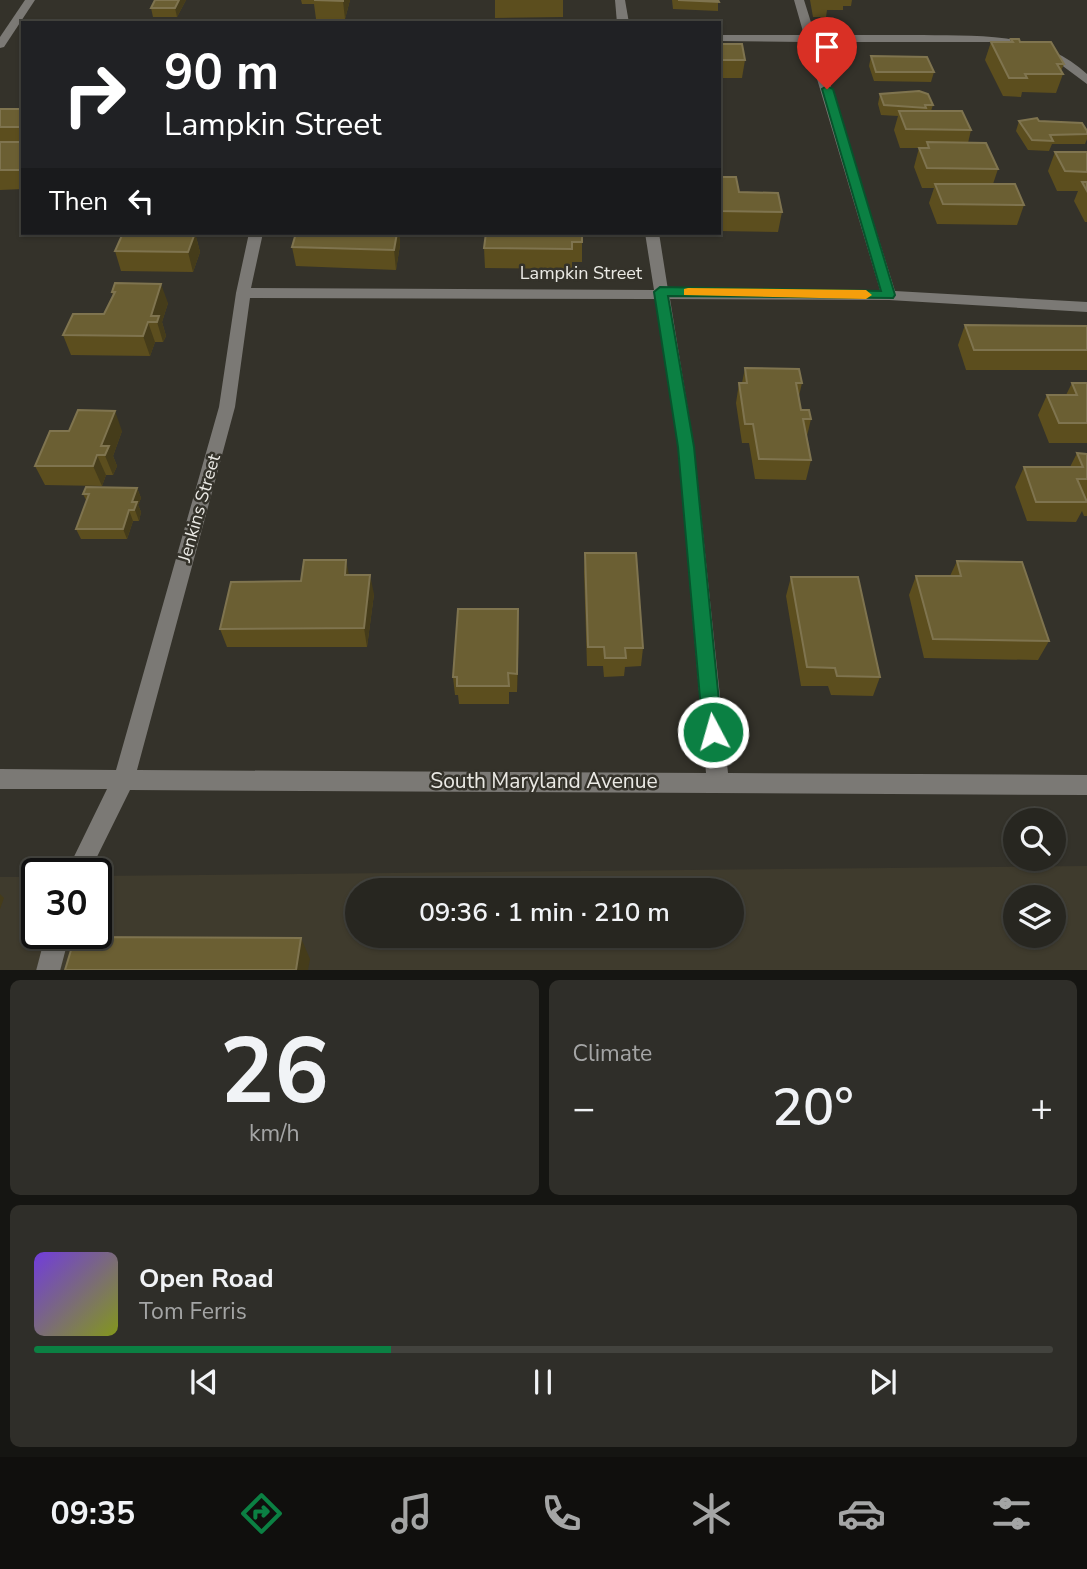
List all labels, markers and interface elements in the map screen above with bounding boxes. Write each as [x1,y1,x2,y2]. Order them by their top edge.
pin [797,17,857,89]
icon: arrive [808,28,846,66]
text: 90 m [164,39,279,106]
icon: right [49,49,140,140]
text: Lampkin Street [164,103,382,146]
icon: left [122,182,160,220]
text: Then [49,184,108,219]
street label: Lampkin Street [520,261,643,285]
street label: Jenkins Street [172,450,226,566]
position arrow [676,695,750,769]
street label: South Maryland Avenue [430,767,658,795]
map controls [1003,808,1066,948]
button: search [1003,808,1066,871]
speed limit sign: 30 [21,858,112,949]
button: layers [1003,885,1066,948]
text: 09:36 · 1 min · 210 m [419,895,670,930]
text: 26 [220,1010,329,1134]
text: Climate [573,1038,652,1069]
text: 20° [772,1072,854,1143]
text: − [573,1083,595,1134]
text: + [1030,1083,1053,1134]
text: km/h [249,1118,300,1149]
text: Open Road [139,1261,274,1296]
text: Tom Ferris [139,1296,247,1327]
icon: previous [185,1363,223,1401]
icon: pause [524,1363,562,1401]
icon: next [864,1363,902,1401]
icon: directions [237,1489,286,1538]
icon: music [387,1489,436,1538]
icon: phone [537,1489,586,1538]
icon: climate [687,1489,736,1538]
icon: car [837,1489,886,1538]
icon: filters [987,1489,1036,1538]
text: 09:35 [51,1492,135,1535]

